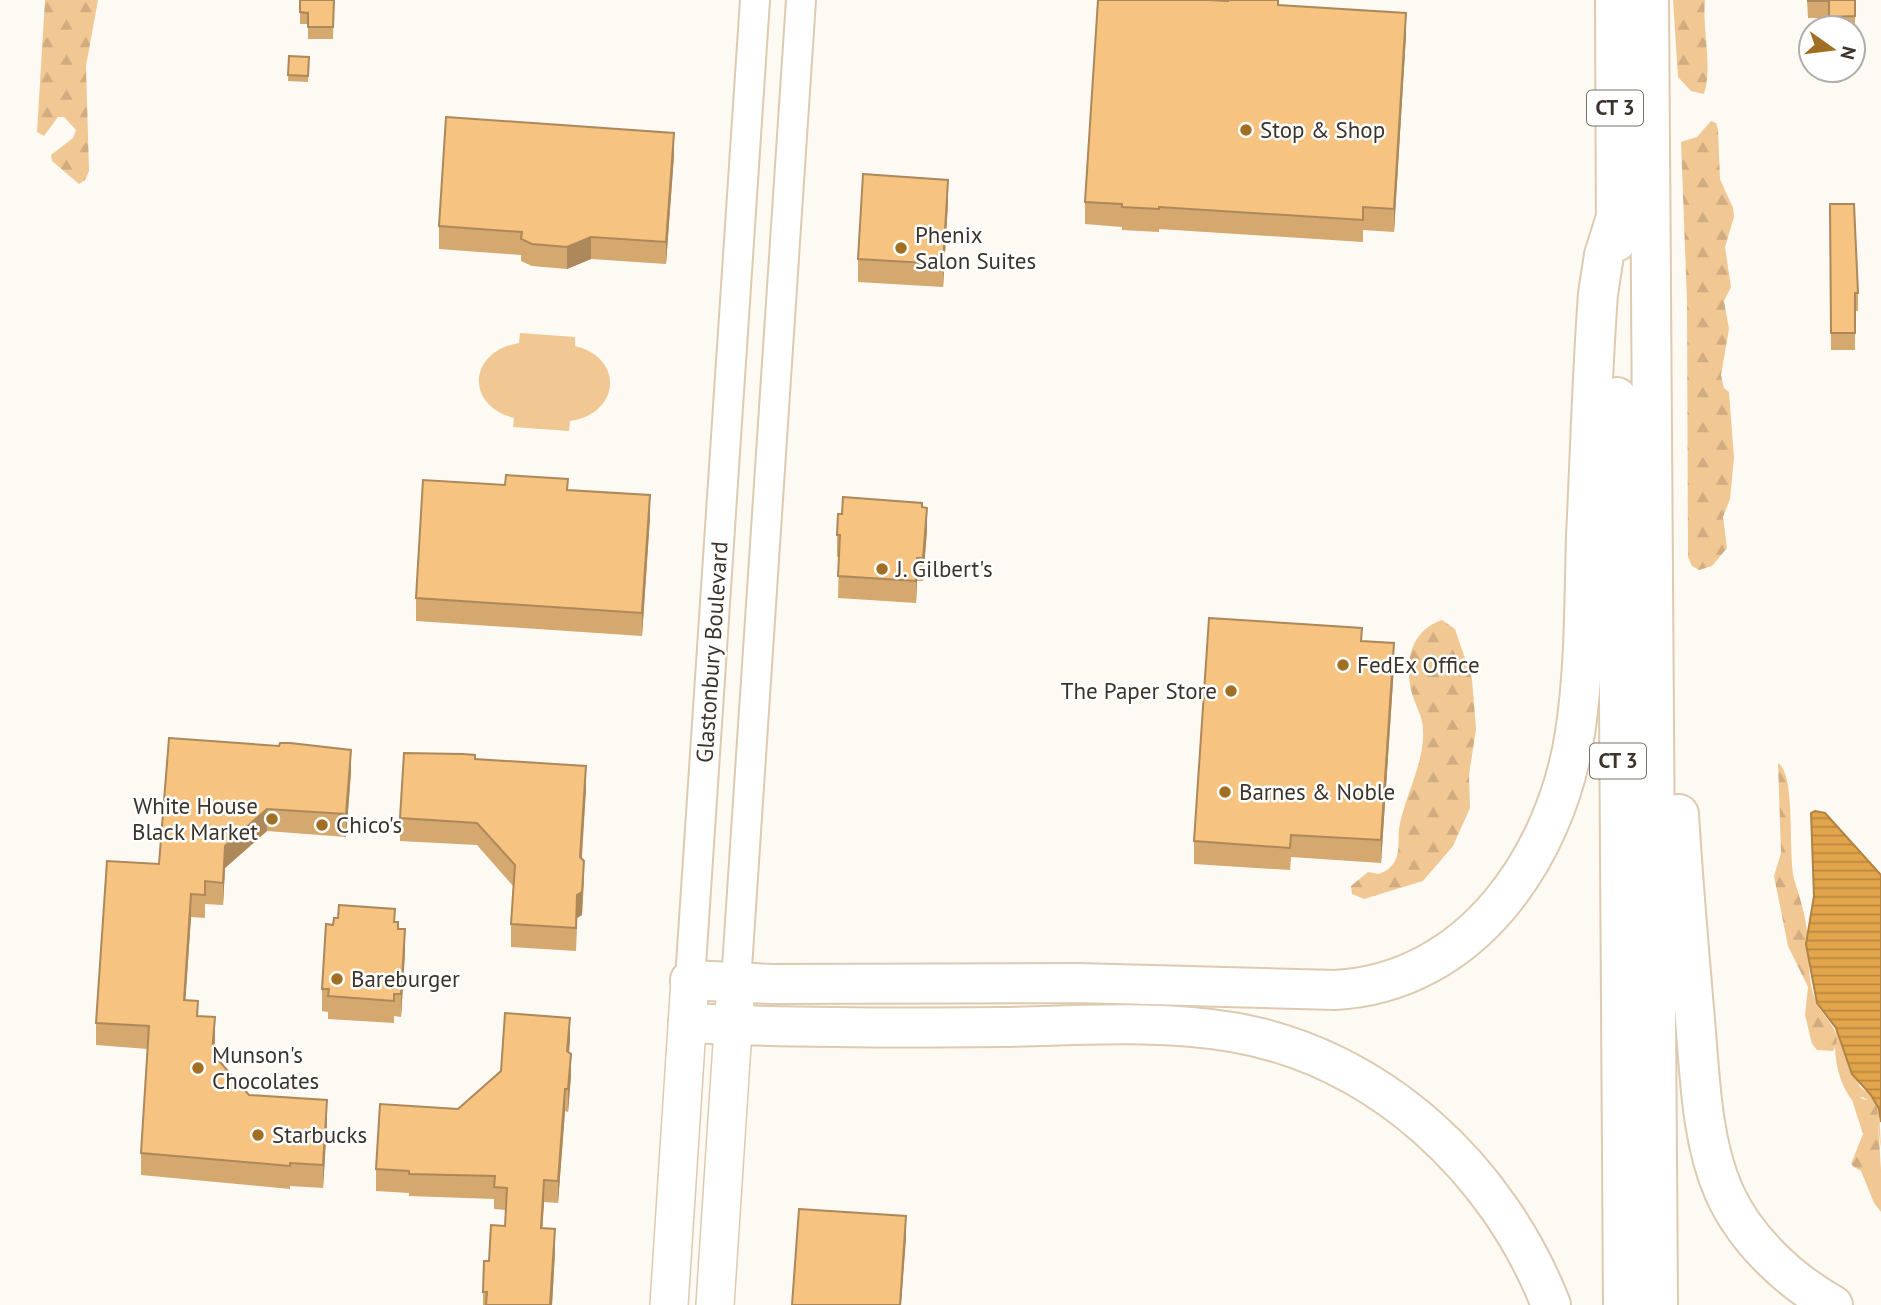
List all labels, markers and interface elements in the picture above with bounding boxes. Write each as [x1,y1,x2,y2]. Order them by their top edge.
north arrow [1797,14,1867,84]
text: N [1835,44,1862,62]
road number: CT 3 [1587,90,1643,126]
place label: Stop & Shop [1260,115,1385,144]
marker: Stop & Shop [1238,122,1254,138]
place label: Phenix Salon Suites [915,220,1036,275]
marker: Phenix Salon Suites [893,240,909,256]
street label: Glastonbury Boulevard [689,540,734,764]
place label: J. Gilbert's [895,554,993,583]
marker: J. Gilbert's [874,561,890,577]
place label: FedEx Office [1357,650,1480,679]
marker: FedEx Office [1335,657,1351,673]
place label: The Paper Store [1061,676,1217,705]
marker: The Paper Store [1223,683,1239,699]
road number: CT 3 [1590,744,1646,778]
place label: Barnes & Noble [1239,777,1395,806]
marker: Barnes & Noble [1217,784,1233,800]
place label: White House Black Market [132,791,258,846]
place label: Chico's [336,810,402,839]
marker: White House Black Market [264,811,280,827]
marker: Chico's [314,817,330,833]
place label: Bareburger [351,964,460,993]
marker: Bareburger [329,971,345,987]
place label: Munson's Chocolates [212,1040,319,1095]
marker: Munson's Chocolates [190,1060,206,1076]
place label: Starbucks [272,1120,367,1149]
marker: Starbucks [250,1127,266,1143]

